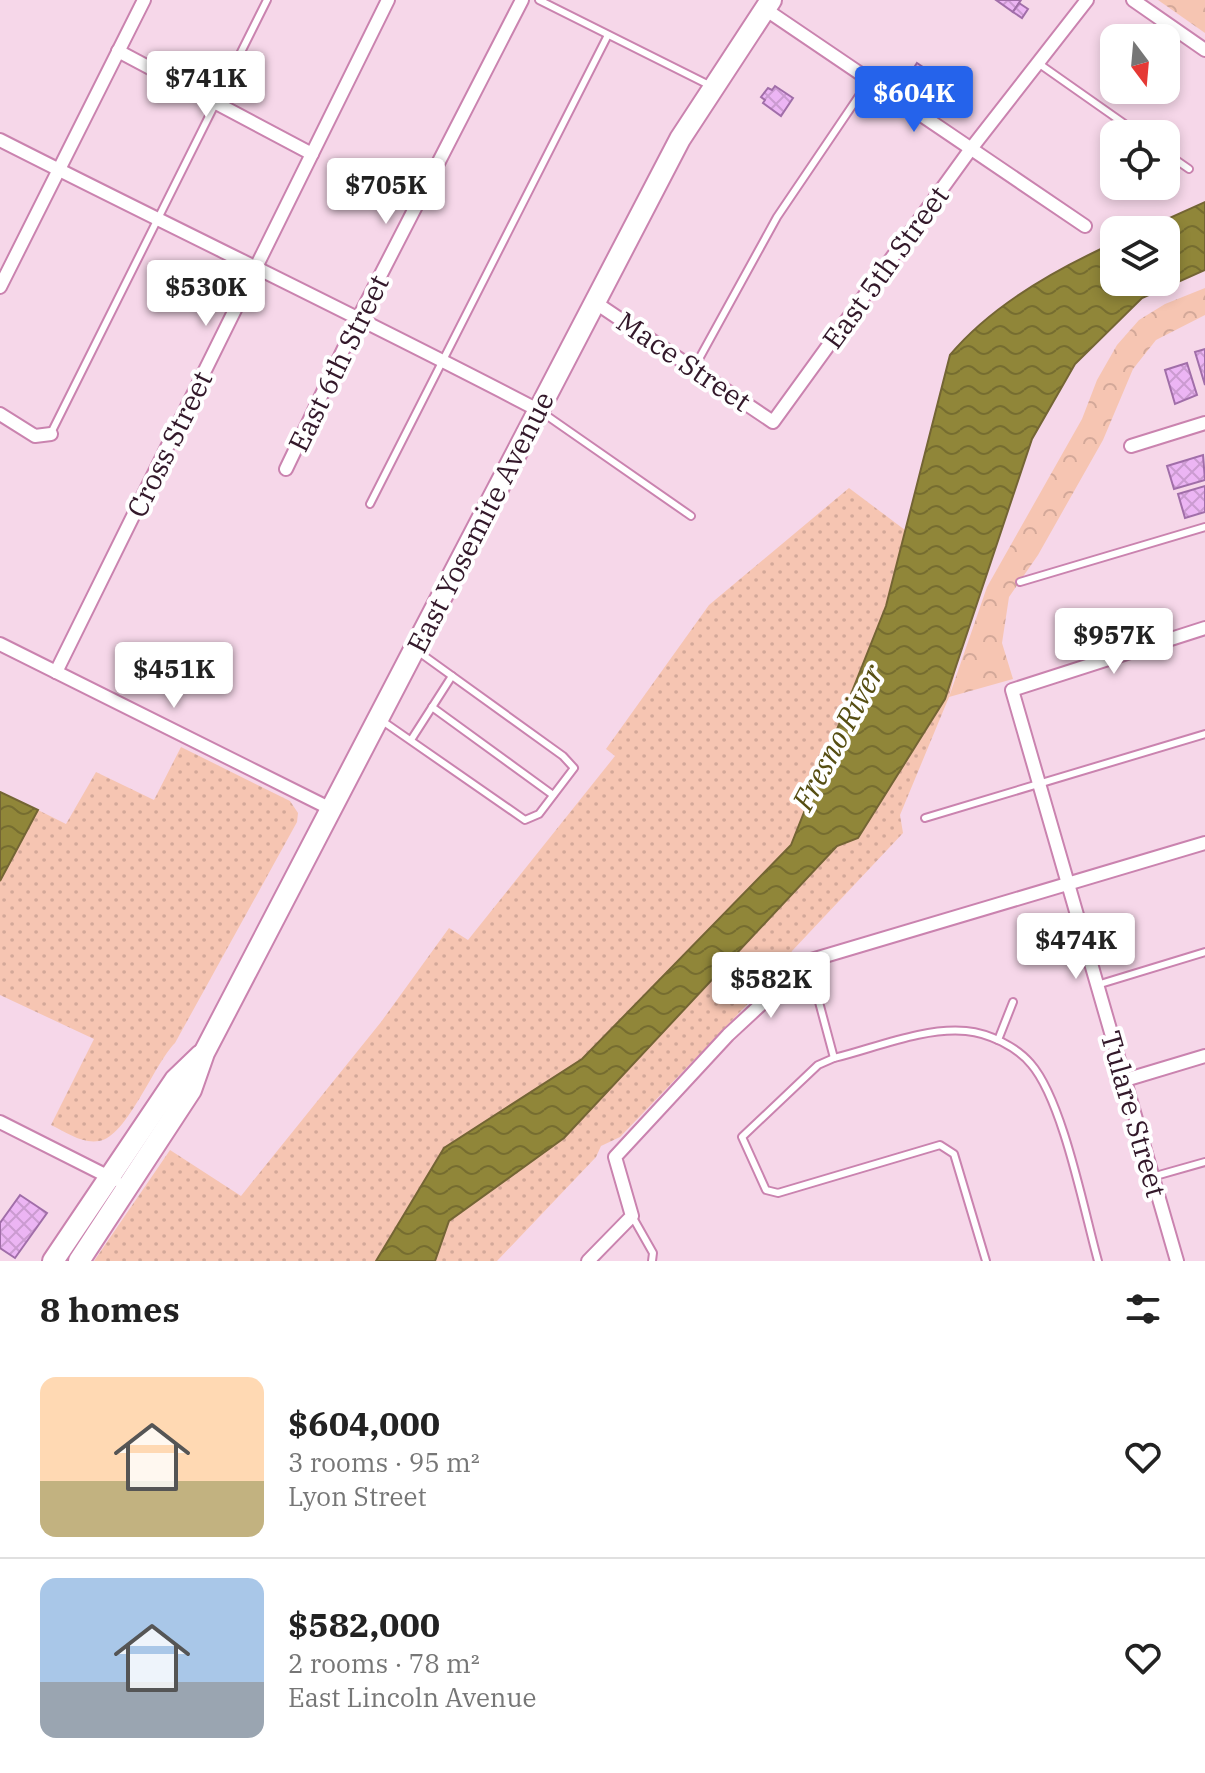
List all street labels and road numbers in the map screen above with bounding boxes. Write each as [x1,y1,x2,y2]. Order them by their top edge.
street label: East 5th Street [813,178,957,356]
street label: East 6th Street [279,268,397,458]
street label: Mace Street [610,303,758,419]
street label: Cross Street [118,365,220,523]
street label: East Yosemite Avenue [398,385,562,659]
street label: Tulare Street [1093,1027,1175,1202]

